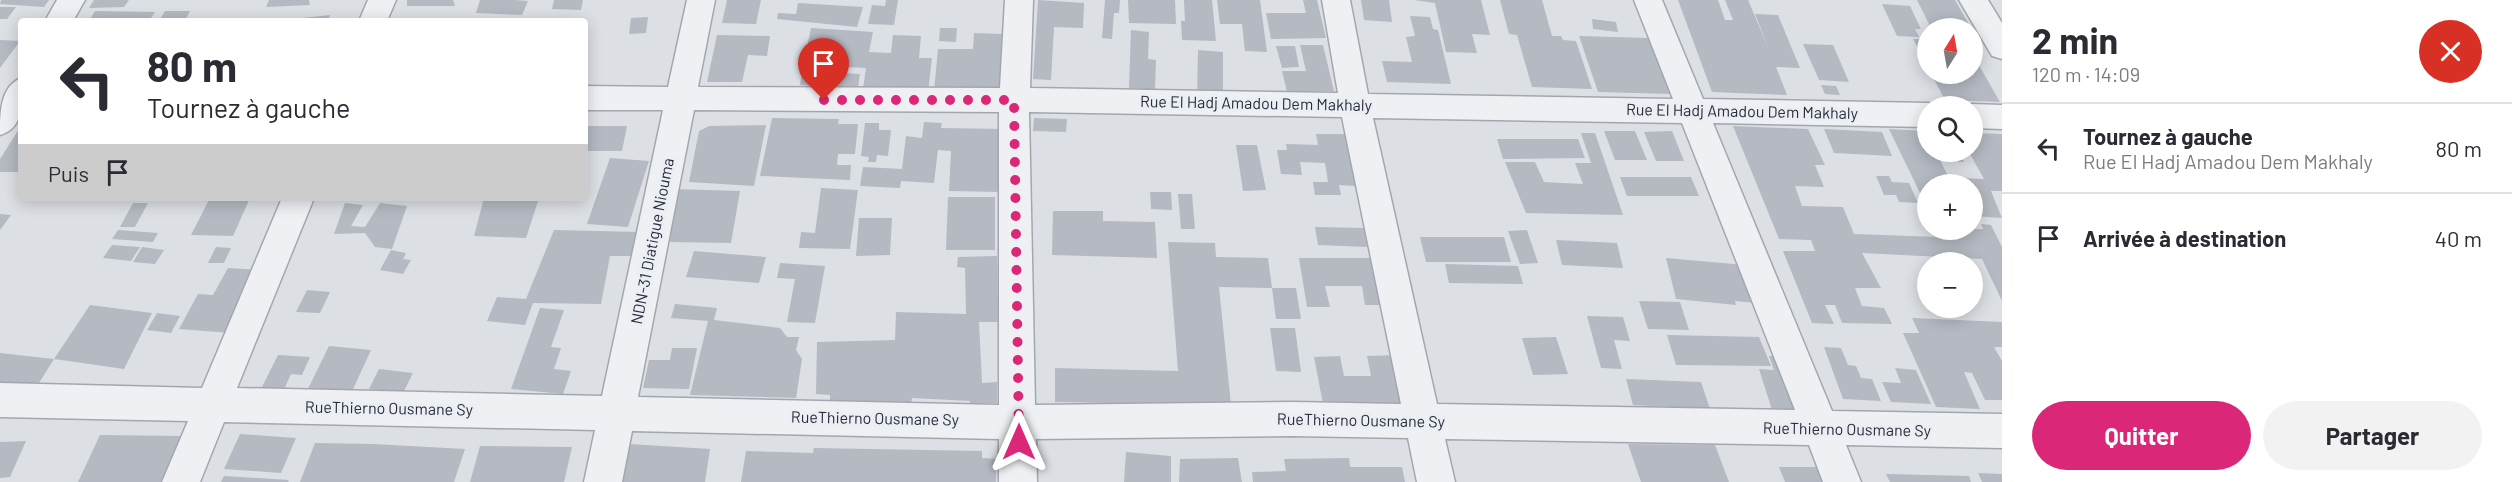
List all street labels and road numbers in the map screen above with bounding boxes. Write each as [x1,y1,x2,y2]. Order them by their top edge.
street label: Rue El Hadj Amadou Dem Makhaly [1140,91,1373,114]
street label: Rue El Hadj Amadou Dem Makhaly [1626,99,1859,122]
street label: NDN-31 Diatigue Niouma [626,156,677,326]
street label: RueThierno Ousmane Sy [305,397,474,418]
street label: RueThierno Ousmane Sy [791,407,960,428]
street label: RueThierno Ousmane Sy [1277,409,1446,430]
street label: RueThierno Ousmane Sy [1763,418,1932,439]

